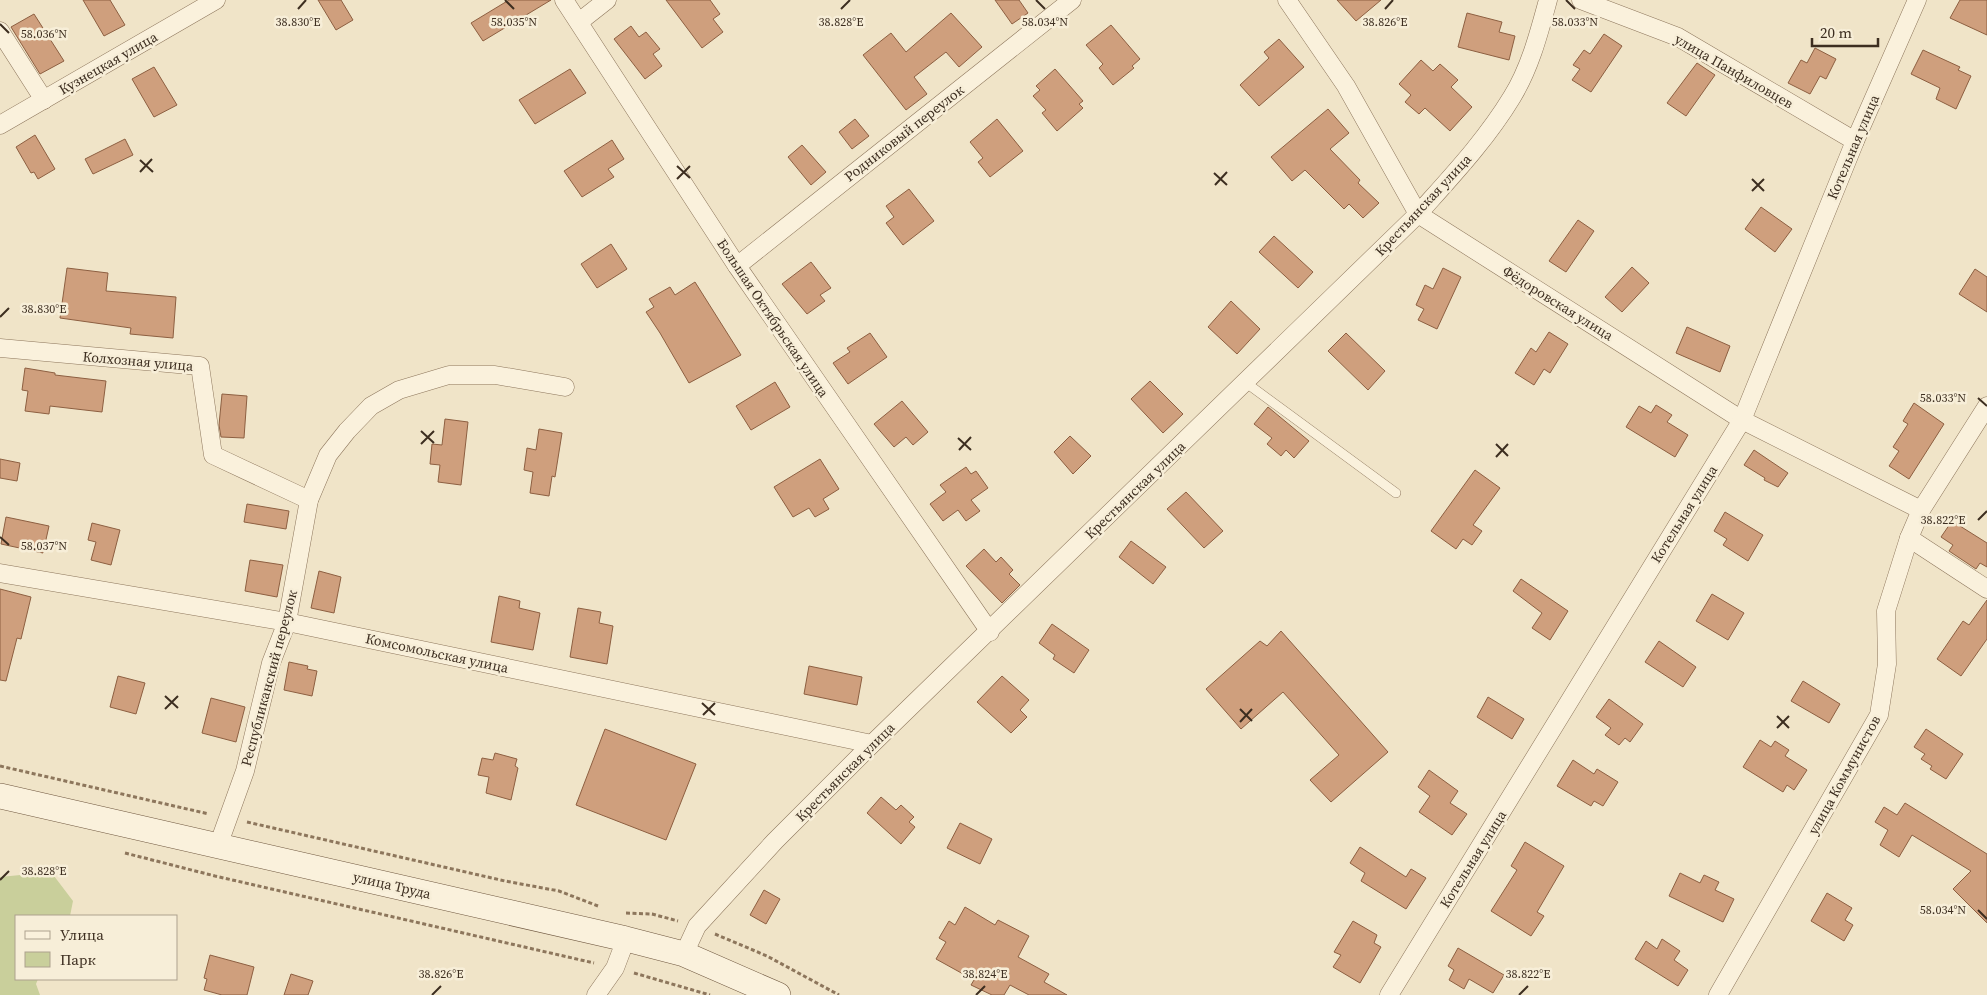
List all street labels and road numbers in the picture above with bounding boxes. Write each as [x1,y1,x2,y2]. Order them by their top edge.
street label: Кузнецкая улица [55,26,162,99]
street label: улица Панфиловцев [1671,29,1797,113]
street label: Родниковый переулок [840,80,968,186]
street label: Котельная улица [1822,91,1884,202]
street label: Крестьянская улица [1370,149,1476,260]
street label: Большая Октябрьская улица [712,235,834,402]
street label: Фёдоровская улица [1499,261,1618,346]
street label: Колхозная улица [82,346,195,376]
street label: Крестьянская улица [1080,436,1190,543]
street label: Котельная улица [1646,461,1723,567]
street label: Республиканский переулок [236,587,302,768]
street label: Комсомольская улица [364,628,511,678]
street label: улица Коммунистов [1803,712,1885,838]
street label: Крестьянская улица [791,717,900,826]
street label: Котельная улица [1435,806,1512,912]
street label: улица Труда [351,866,434,904]

